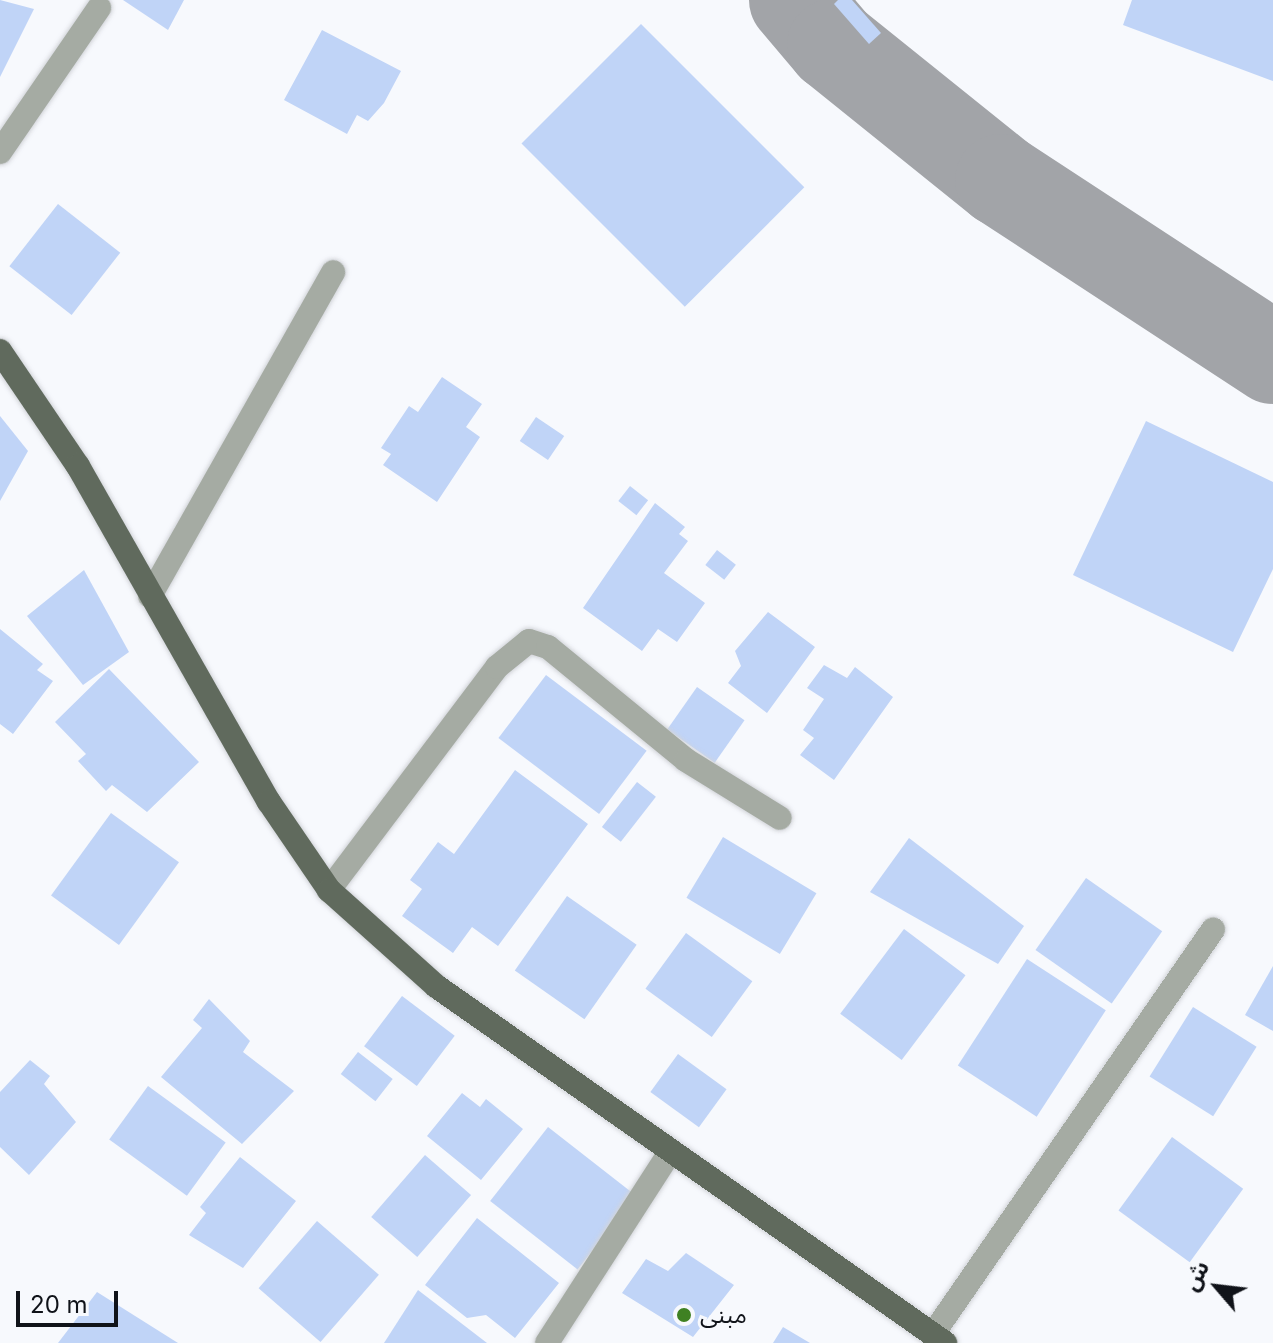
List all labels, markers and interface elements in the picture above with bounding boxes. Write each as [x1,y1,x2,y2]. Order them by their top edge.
north arrow [1177,1247,1257,1327]
text: ش [1177,1256,1214,1295]
scale bar [20,1275,122,1325]
text: 20 m [30,1290,88,1319]
place label: مبنى [700,1301,747,1329]
marker: مبنى [675,1306,693,1324]

